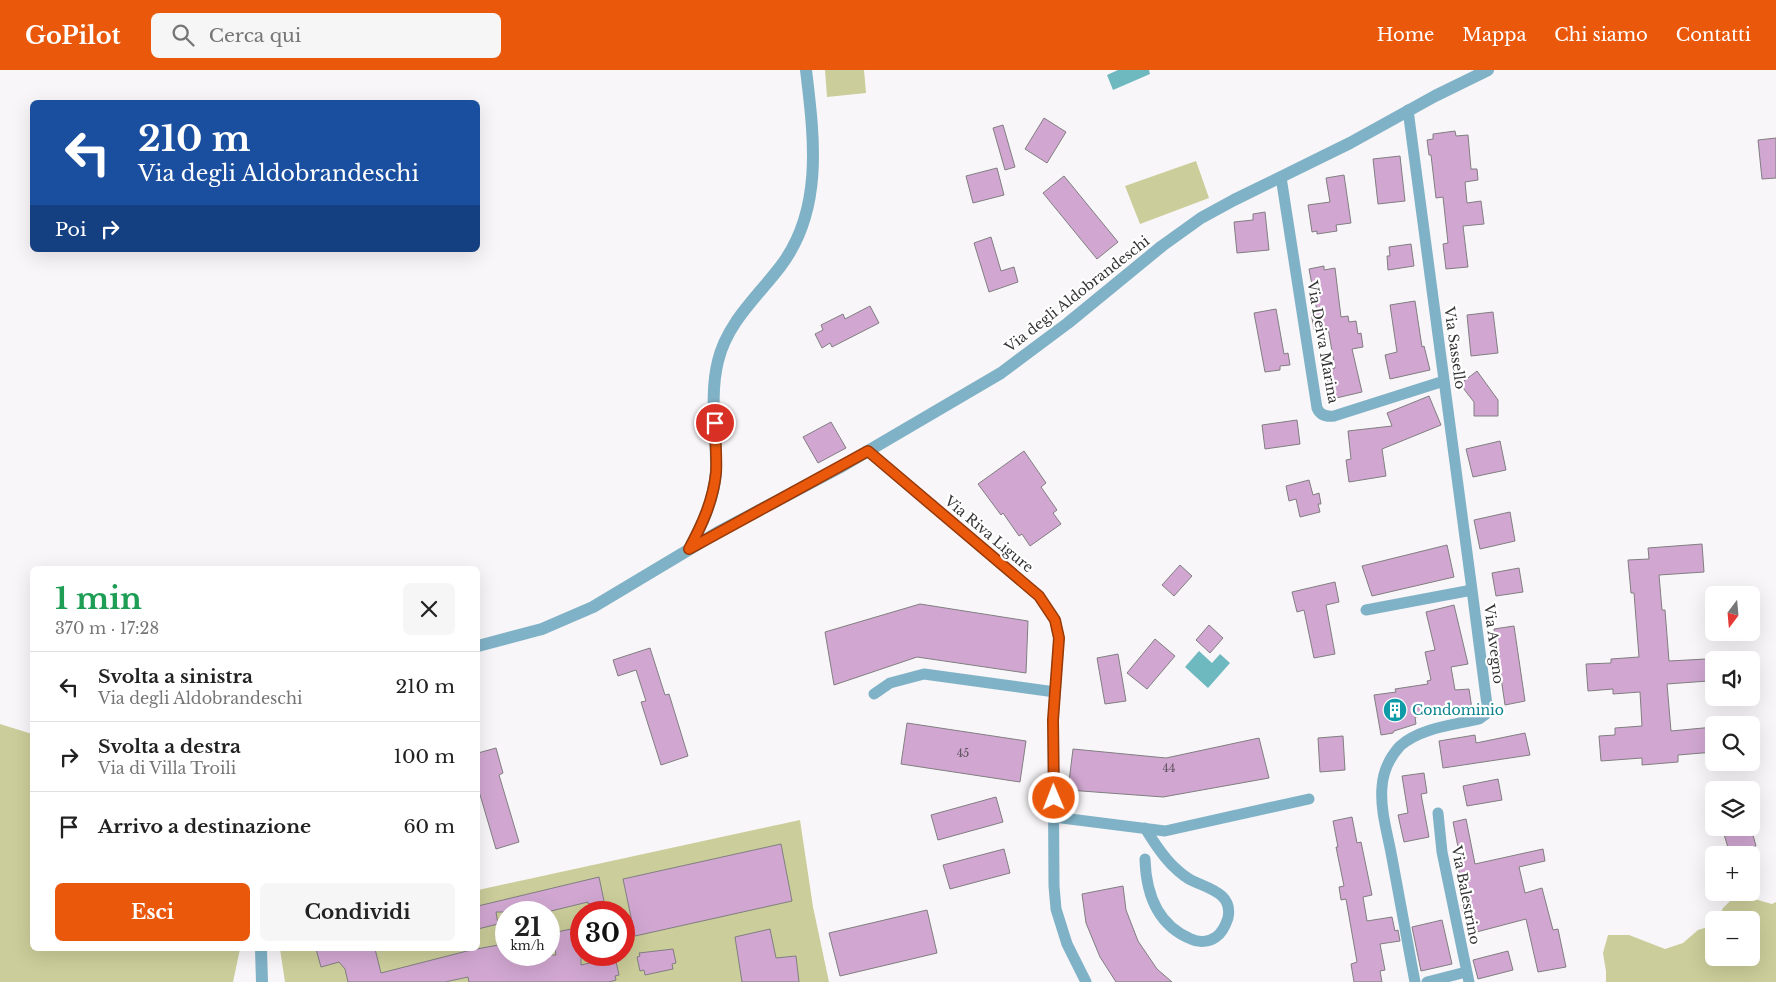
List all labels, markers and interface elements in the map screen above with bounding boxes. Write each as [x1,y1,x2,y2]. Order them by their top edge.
search box [151,13,501,58]
text: GoPilot [25,21,121,50]
icon: search [169,21,197,49]
text: Cerca qui [209,24,301,47]
text: Home [1377,24,1434,46]
text: Mappa [1462,24,1526,46]
text: Chi siamo [1554,24,1648,46]
text: Contatti [1676,24,1751,46]
text: 210 m [138,117,251,160]
icon: left [55,120,120,185]
text: Via degli Aldobrandeschi [138,160,419,187]
icon: right [96,215,124,243]
text: Poi [55,218,86,241]
street label: Via degli Aldobrandeschi [1000,232,1153,357]
street label: Via Deiva Marina [1303,278,1343,405]
street label: Via Sassello [1440,305,1470,390]
pin [694,402,736,444]
icon: arrive [701,409,729,437]
street label: Via Riva Ligure [940,491,1037,576]
text: 1 min [55,580,142,617]
button: close [403,583,455,635]
north arrow [1705,586,1760,641]
map controls [1705,586,1760,966]
street label: Via Avegno [1480,602,1508,685]
text: 370 m · 17:28 [55,618,159,638]
button: sound [1705,651,1760,706]
text: Svolta a sinistra [98,665,253,688]
icon: left [55,673,83,701]
text: 210 m [395,675,455,698]
text: Via degli Aldobrandeschi [98,688,302,708]
building icon: Condominio [1382,697,1408,723]
place label: Condominio [1412,701,1504,719]
button: search [1705,716,1760,771]
text: Svolta a destra [98,735,241,758]
icon: right [55,743,83,771]
text: 100 m [394,745,455,768]
house number: 45 [957,746,969,760]
text: Via di Villa Troili [98,758,236,778]
house number: 44 [1163,761,1175,775]
position arrow [1027,771,1079,823]
button: layers [1705,781,1760,836]
icon: arrive [55,813,83,841]
text: Arrivo a destinazione [98,815,311,838]
text: 60 m [403,815,455,838]
street label: Via Balestrino [1447,843,1484,946]
button: + [1705,846,1760,901]
button: Esci [55,883,250,941]
button: Condividi [260,883,455,941]
speed limit sign: 30 [570,901,635,966]
button: − [1705,911,1760,966]
text: 21 [514,912,541,943]
text: km/h [510,938,545,953]

